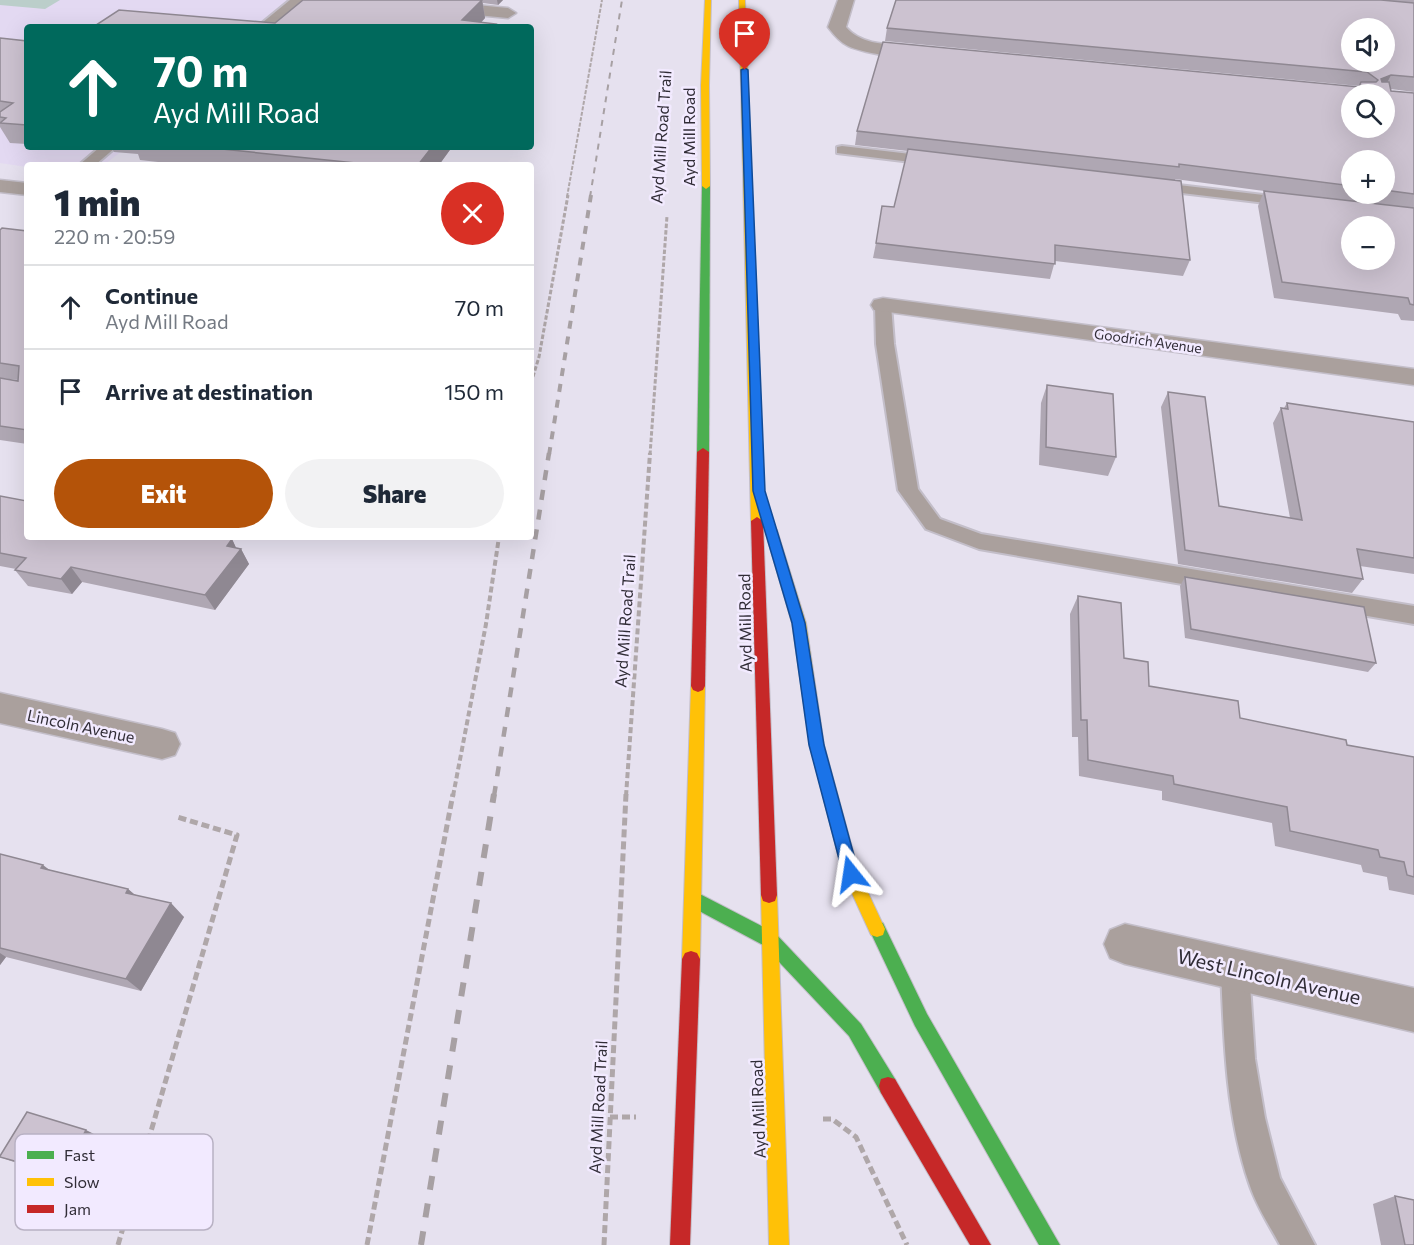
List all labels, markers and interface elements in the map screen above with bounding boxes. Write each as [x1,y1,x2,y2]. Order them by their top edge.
pin [719,8,770,70]
icon: arrive [728,17,761,50]
map controls [1341,18,1395,270]
button: sound [1341,18,1395,72]
text: 70 m [153,44,248,96]
icon: ahead [54,48,132,126]
street label: Ayd Mill Road Trail [646,70,675,204]
button: search [1341,84,1395,138]
street label: Ayd Mill Road [679,88,698,186]
text: Ayd Mill Road [153,96,320,129]
button: + [1341,150,1395,204]
text: 1 min [54,179,140,223]
button: close [441,182,504,245]
button: − [1341,216,1395,270]
text: 220 m · 20:59 [54,224,175,248]
text: Continue [105,282,198,309]
icon: ahead [54,291,87,324]
text: 70 m [455,294,504,321]
text: Ayd Mill Road [105,309,229,333]
street label: Goodrich Avenue [1093,325,1203,356]
icon: arrive [54,375,87,408]
text: Arrive at destination [105,378,313,405]
text: 150 m [444,378,504,405]
button: Exit [54,459,273,528]
button: Share [285,459,504,528]
street label: Ayd Mill Road Trail [610,554,639,688]
street label: Ayd Mill Road [734,573,755,673]
street label: Lincoln Avenue [26,705,137,746]
position arrow [819,842,883,906]
street label: West Lincoln Avenue [1175,943,1363,1009]
street label: Ayd Mill Road Trail [585,1040,610,1174]
street label: Ayd Mill Road [746,1059,769,1159]
legend [15,1134,213,1230]
text: Fast [64,1145,95,1164]
text: Slow [64,1172,100,1191]
text: Jam [64,1199,91,1218]

